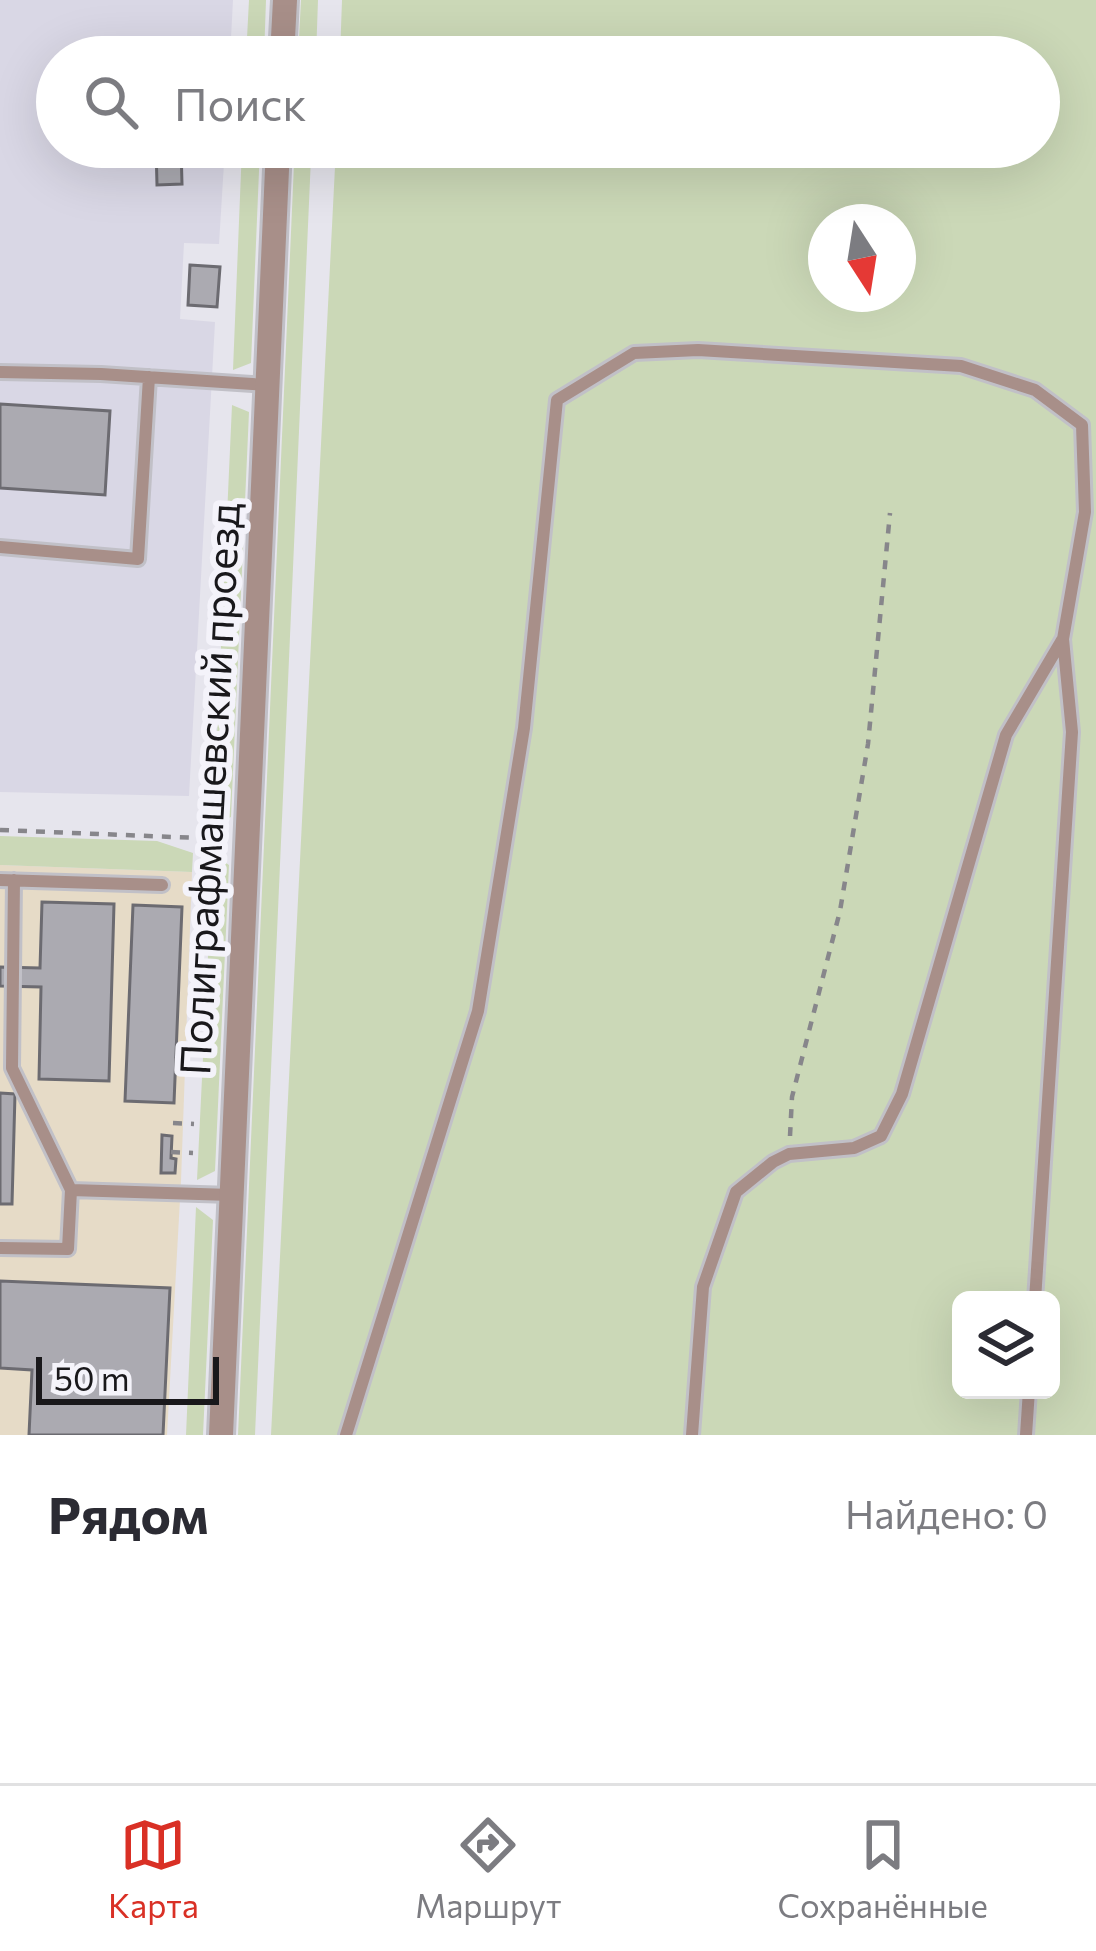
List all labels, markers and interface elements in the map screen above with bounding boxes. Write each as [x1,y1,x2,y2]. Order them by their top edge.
search box [36,36,1060,168]
icon: search [78,69,144,135]
text: Поиск [174,75,307,130]
north arrow [808,204,916,312]
street label: Полиграфмашевский проезд [167,501,249,1077]
map controls [952,1291,1060,1399]
button: layers [952,1291,1060,1399]
scale bar [36,1351,219,1404]
text: 50 m [54,1357,130,1398]
text: Рядом [48,1482,209,1545]
text: Найдено: 0 [845,1489,1048,1537]
tab: Карта [108,1812,199,1925]
tab: Маршрут [415,1812,561,1925]
tab: Сохранённые [777,1812,988,1925]

